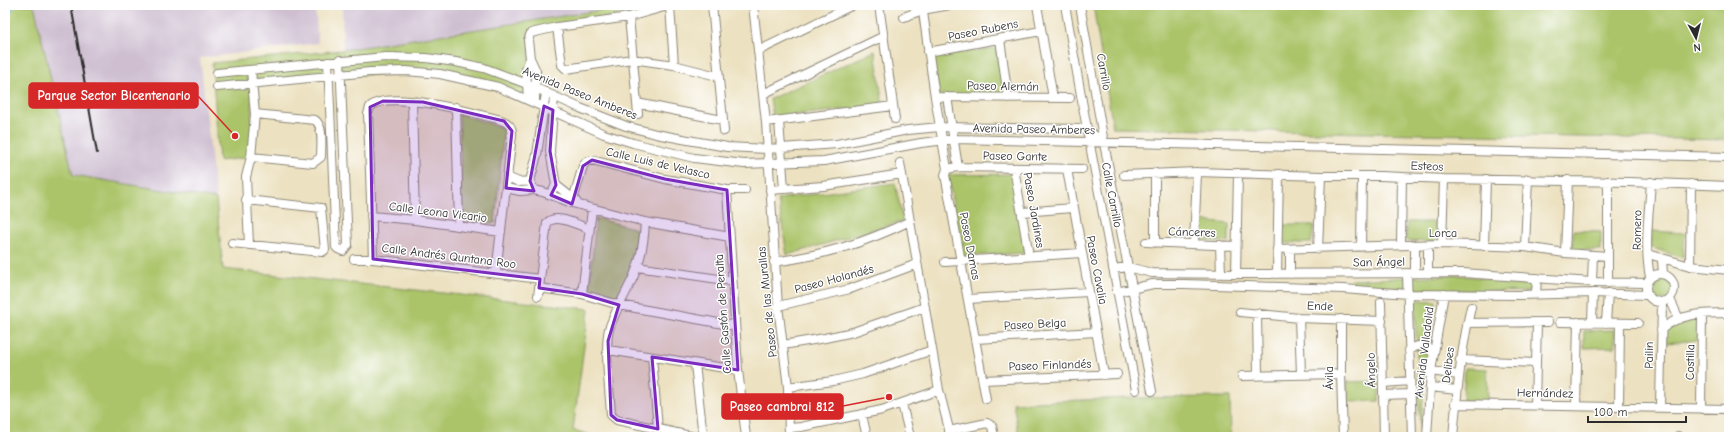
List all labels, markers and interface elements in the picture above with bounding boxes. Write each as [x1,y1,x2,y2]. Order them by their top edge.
street label: Paseo Rubens [947,16,1019,44]
north arrow [1676,18,1716,58]
text: N [1693,41,1702,54]
street label: Carrillo [1094,52,1114,92]
street label: Avenida Paseo Amberes [521,64,639,122]
street label: Paseo Alemán [967,78,1039,94]
callout: Parque Sector Bicentenario [29,83,198,108]
text: Parque Sector Bicentenario [37,88,191,103]
street label: Avenida Paseo Amberes [973,121,1095,137]
street label: Calle Luis de Velasco [605,144,711,182]
street label: Paseo Gante [983,148,1047,164]
street label: Esteos [1410,158,1444,174]
street label: Calle Carrillo [1099,161,1125,229]
street label: Paseo Jardines [1020,171,1048,249]
street label: Calle Leona Vicario [388,199,488,225]
street label: Romero [1630,210,1644,250]
street label: Paseo Damas [957,211,983,281]
street label: Cánceres [1168,224,1216,240]
street label: Lorca [1429,226,1457,240]
street label: Paseo Cavalia [1083,234,1111,306]
street label: Calle Andrés Quntana Roo [381,241,517,271]
street label: Paseo de las Murallas [754,246,780,358]
street label: Calle Gastón de Peralta [712,254,734,374]
street label: San Ángel [1353,255,1405,269]
street label: Paseo Holandés [793,262,875,296]
street label: Ende [1307,299,1333,313]
street label: Avenida Valladolid [1411,306,1437,398]
street label: Paseo Belga [1003,315,1067,333]
street label: Pailin [1642,341,1656,369]
street label: Costilla [1683,344,1697,380]
street label: Delibes [1439,346,1457,384]
street label: Ángelo [1364,352,1378,388]
street label: Paseo Finlandés [1008,357,1092,373]
street label: Ávila [1322,366,1336,390]
street label: Hernández [1517,386,1574,401]
callout: Paseo cambrai 812 [722,394,843,419]
scale bar [1588,398,1686,424]
text: Paseo cambrai 812 [730,399,834,414]
text: 100 m [1594,405,1627,419]

